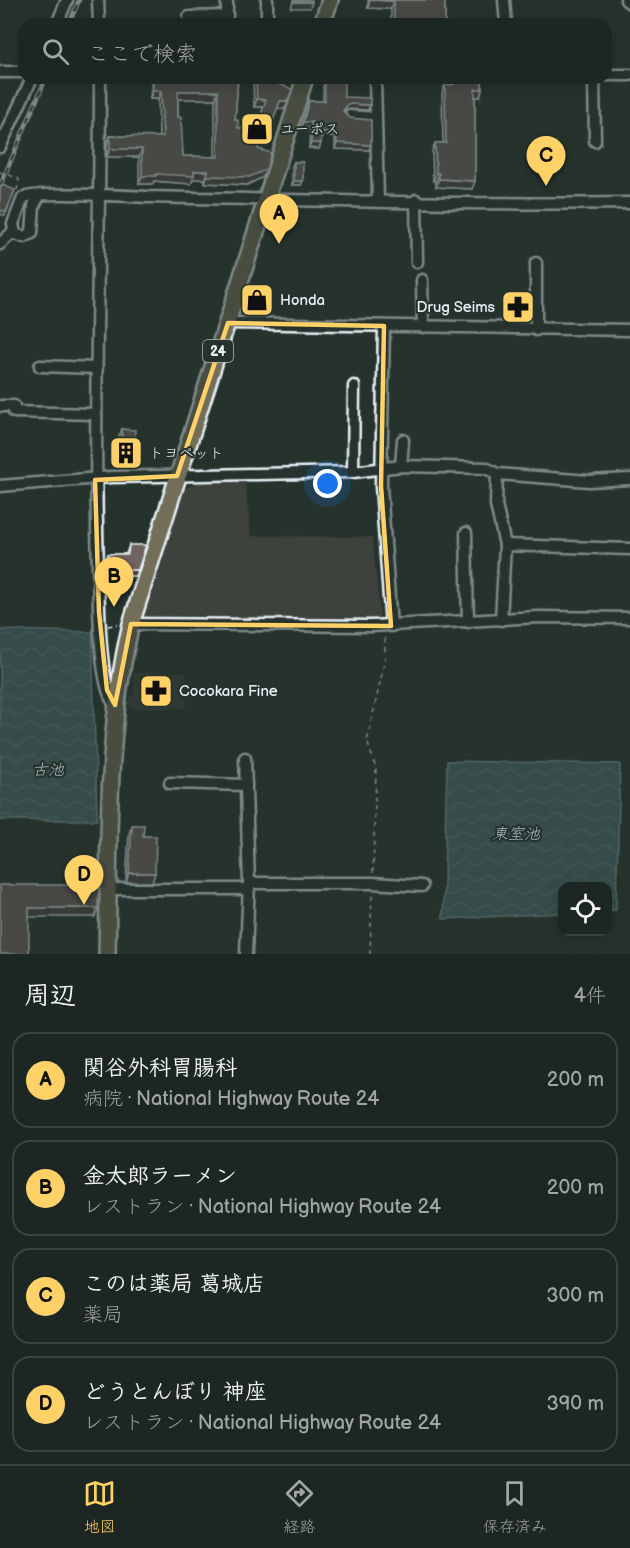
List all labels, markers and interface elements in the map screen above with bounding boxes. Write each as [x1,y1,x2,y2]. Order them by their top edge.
search box [18,18,612,84]
icon: search [39,35,72,68]
text: ここで検索 [87,41,197,68]
shop icon: ユーポス [239,111,275,147]
place label: ユーポス [280,120,339,139]
pin: C [526,136,566,186]
pin: A [260,194,298,244]
shop icon: Honda [239,282,275,318]
pharmacy icon: Drug Seims [500,289,536,325]
place label: Honda [280,291,325,310]
place label: Drug Seims [417,298,496,317]
road number: 24 [203,340,233,362]
building icon: トヨペット [108,435,144,471]
place label: トヨペット [149,444,224,463]
your location [313,469,342,498]
pin: B [94,558,134,607]
pharmacy icon: Cocokara Fine [138,673,174,709]
place label: Cocokara Fine [179,682,278,701]
water label: 古池 [32,761,65,780]
water label: 東室池 [492,825,541,844]
pin: D [64,856,104,905]
map controls [558,882,612,936]
button: locate [558,882,612,936]
text: 周辺 [24,981,76,1012]
text: 4件 [574,984,606,1008]
text: 関谷外科胃腸科 [83,1055,237,1082]
text: A [39,1068,52,1092]
text: 200 m [547,1068,604,1092]
text: 病院 · National Highway Route 24 [83,1087,380,1111]
text: 金太郎ラーメン [83,1163,237,1190]
text: B [38,1176,53,1200]
text: 200 m [547,1176,604,1200]
text: レストラン · National Highway Route 24 [83,1195,441,1219]
text: このは薬局 葛城店 [83,1271,265,1298]
text: C [38,1284,53,1308]
text: 300 m [546,1284,604,1308]
text: 薬局 [83,1303,123,1327]
text: どうとんぼり 神座 [83,1379,267,1406]
text: D [39,1392,52,1416]
text: 390 m [546,1392,604,1416]
text: レストラン · National Highway Route 24 [83,1411,441,1435]
tab: 地図 [83,1477,116,1537]
tab: 経路 [283,1477,316,1537]
tab: 保存済み [483,1477,547,1537]

